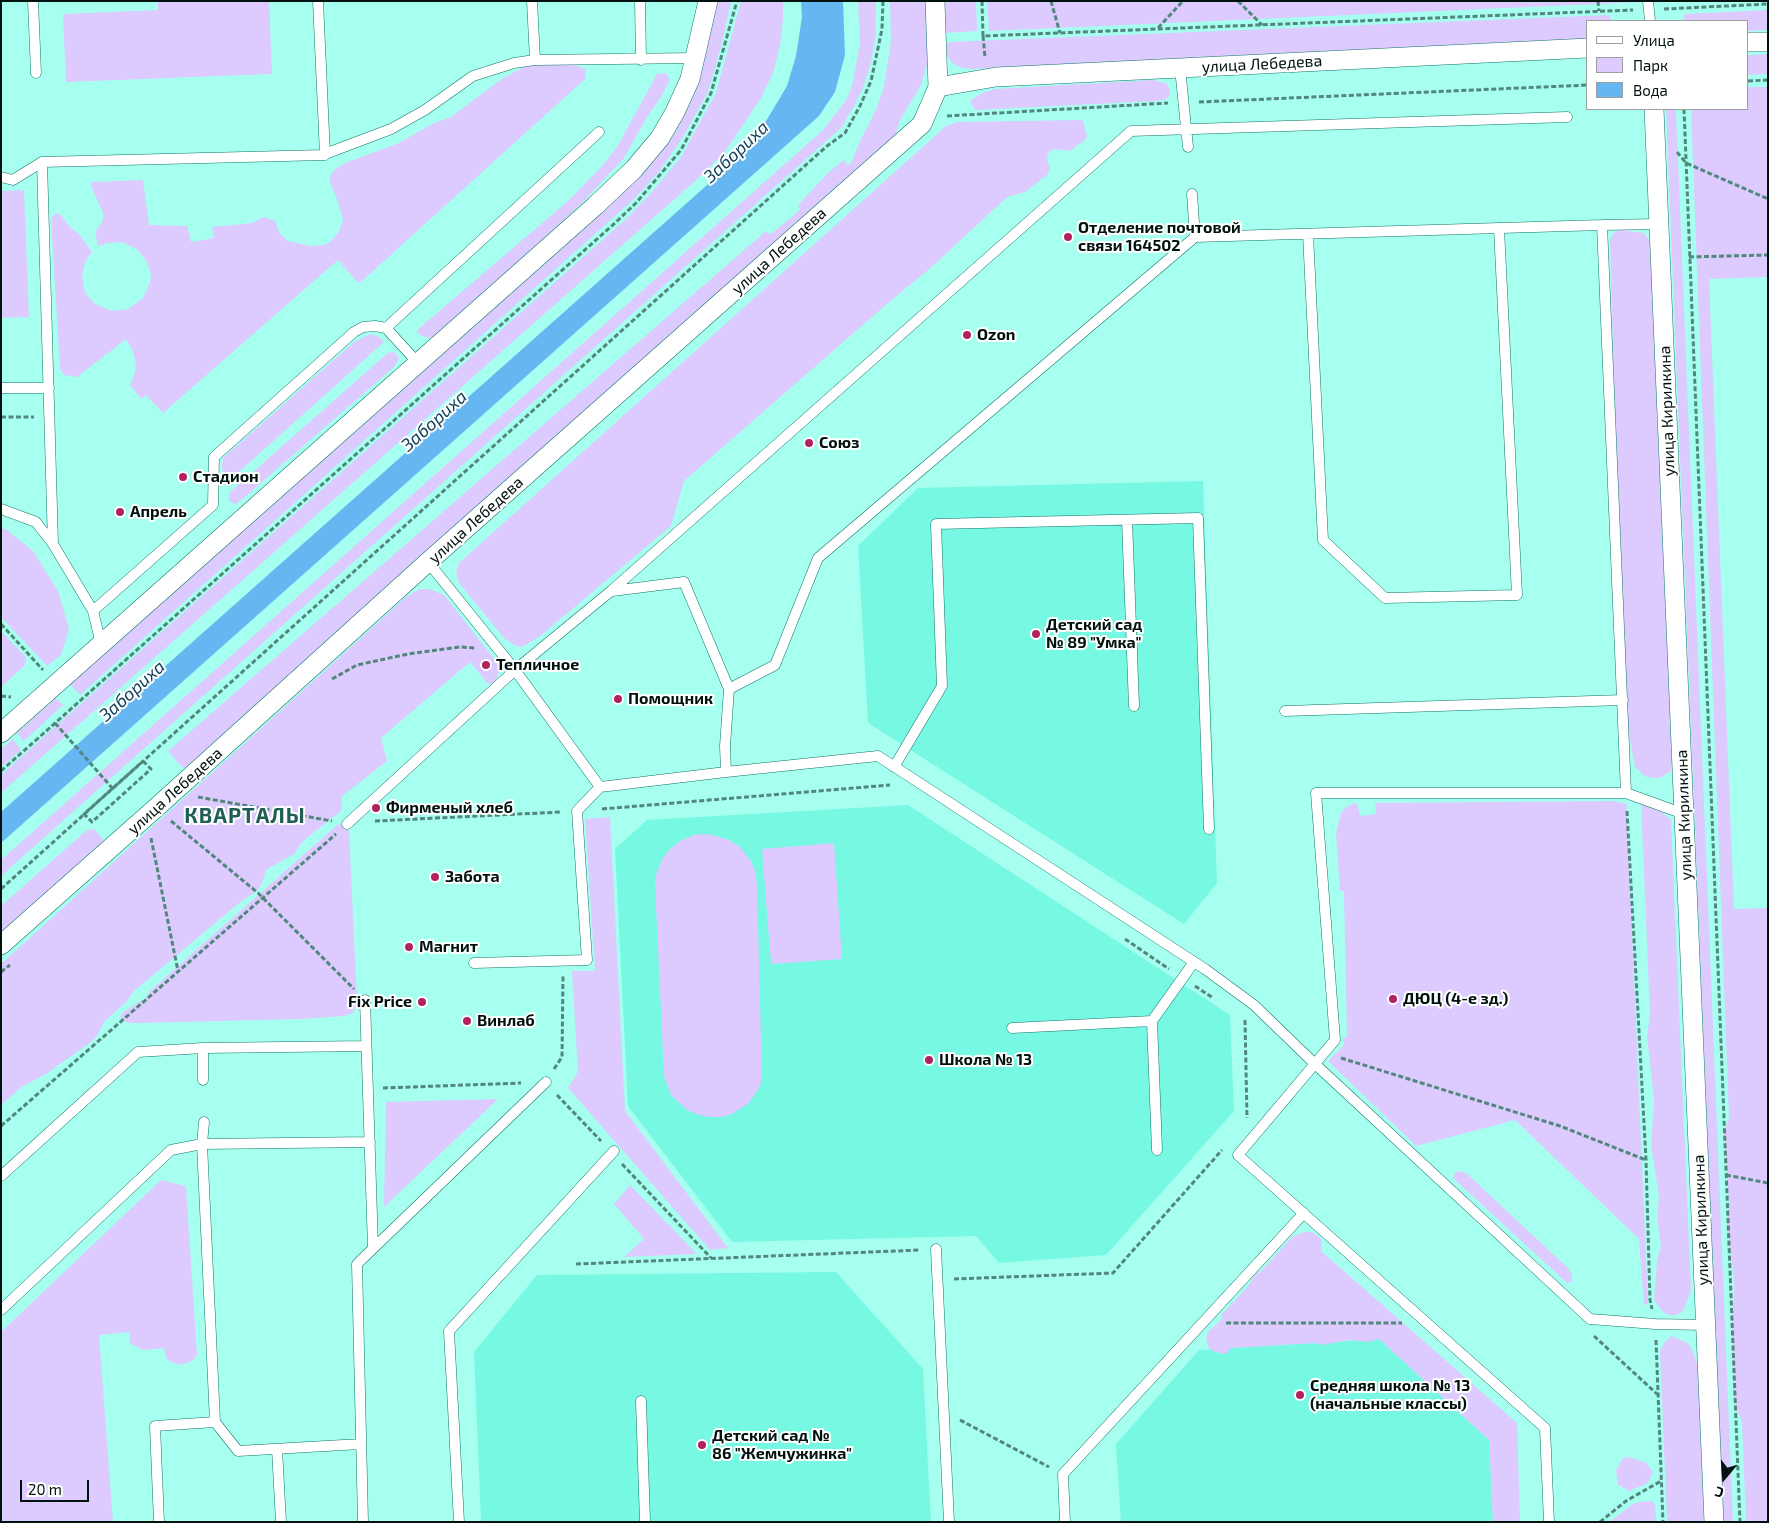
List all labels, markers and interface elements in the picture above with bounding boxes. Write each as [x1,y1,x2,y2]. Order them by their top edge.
legend [1586,20,1749,110]
text: Улица [1633,31,1675,49]
street label: улица Лебедева [1201,51,1323,77]
text: Парк [1633,56,1668,74]
text: Вода [1633,81,1668,99]
water label: Забориха [699,116,773,188]
street label: улица Лебедева [728,203,830,299]
place label: Отделение почтовой связи 164502 [1078,218,1241,256]
marker: Отделение почтовой связи 164502 [1062,231,1074,243]
place label: Ozon [977,325,1015,345]
marker: Ozon [961,329,973,341]
street label: улица Кирилкина [1655,345,1679,477]
water label: Забориха [397,386,471,456]
place label: Союз [819,433,859,453]
marker: Союз [803,437,815,449]
place label: Стадион [193,467,259,487]
marker: Стадион [177,471,189,483]
street label: улица Лебедева [425,472,527,568]
place label: Апрель [130,502,187,522]
marker: Апрель [114,506,126,518]
place label: Детский сад № 89 "Умка" [1046,615,1142,653]
marker: Детский сад № 89 "Умка" [1030,628,1042,640]
place label: Тепличное [496,655,579,675]
water label: Забориха [95,656,169,726]
marker: Тепличное [480,659,492,671]
place label: Помощник [628,689,713,709]
marker: Помощник [612,693,624,705]
street label: улица Лебедева [124,743,226,839]
street label: улица Кирилкина [1672,749,1696,881]
place label: Фирменый хлеб [386,798,513,818]
marker: Фирменый хлеб [370,802,382,814]
district label: КВАРТАЛЫ [183,803,307,829]
place label: Забота [445,867,500,887]
marker: Забота [429,871,441,883]
place label: Магнит [419,937,478,957]
marker: Магнит [403,941,415,953]
place label: ДЮЦ (4-е зд.) [1403,989,1508,1009]
place label: Fix Price [348,992,412,1012]
marker: ДЮЦ (4-е зд.) [1387,993,1399,1005]
marker: Fix Price [416,996,428,1008]
place label: Винлаб [477,1011,535,1031]
marker: Винлаб [461,1015,473,1027]
place label: Школа № 13 [939,1050,1032,1070]
marker: Школа № 13 [923,1054,935,1066]
street label: улица Кирилкина [1689,1154,1713,1286]
place label: Средняя школа № 13 (начальные классы) [1310,1376,1470,1414]
marker: Средняя школа № 13 (начальные классы) [1294,1389,1306,1401]
place label: Детский сад № 86 "Жемчужинка" [712,1426,852,1464]
marker: Детский сад № 86 "Жемчужинка" [696,1439,708,1451]
north arrow [1699,1453,1749,1503]
scale bar [22,1470,91,1502]
text: 20 m [28,1480,62,1498]
text: С [1713,1483,1726,1502]

